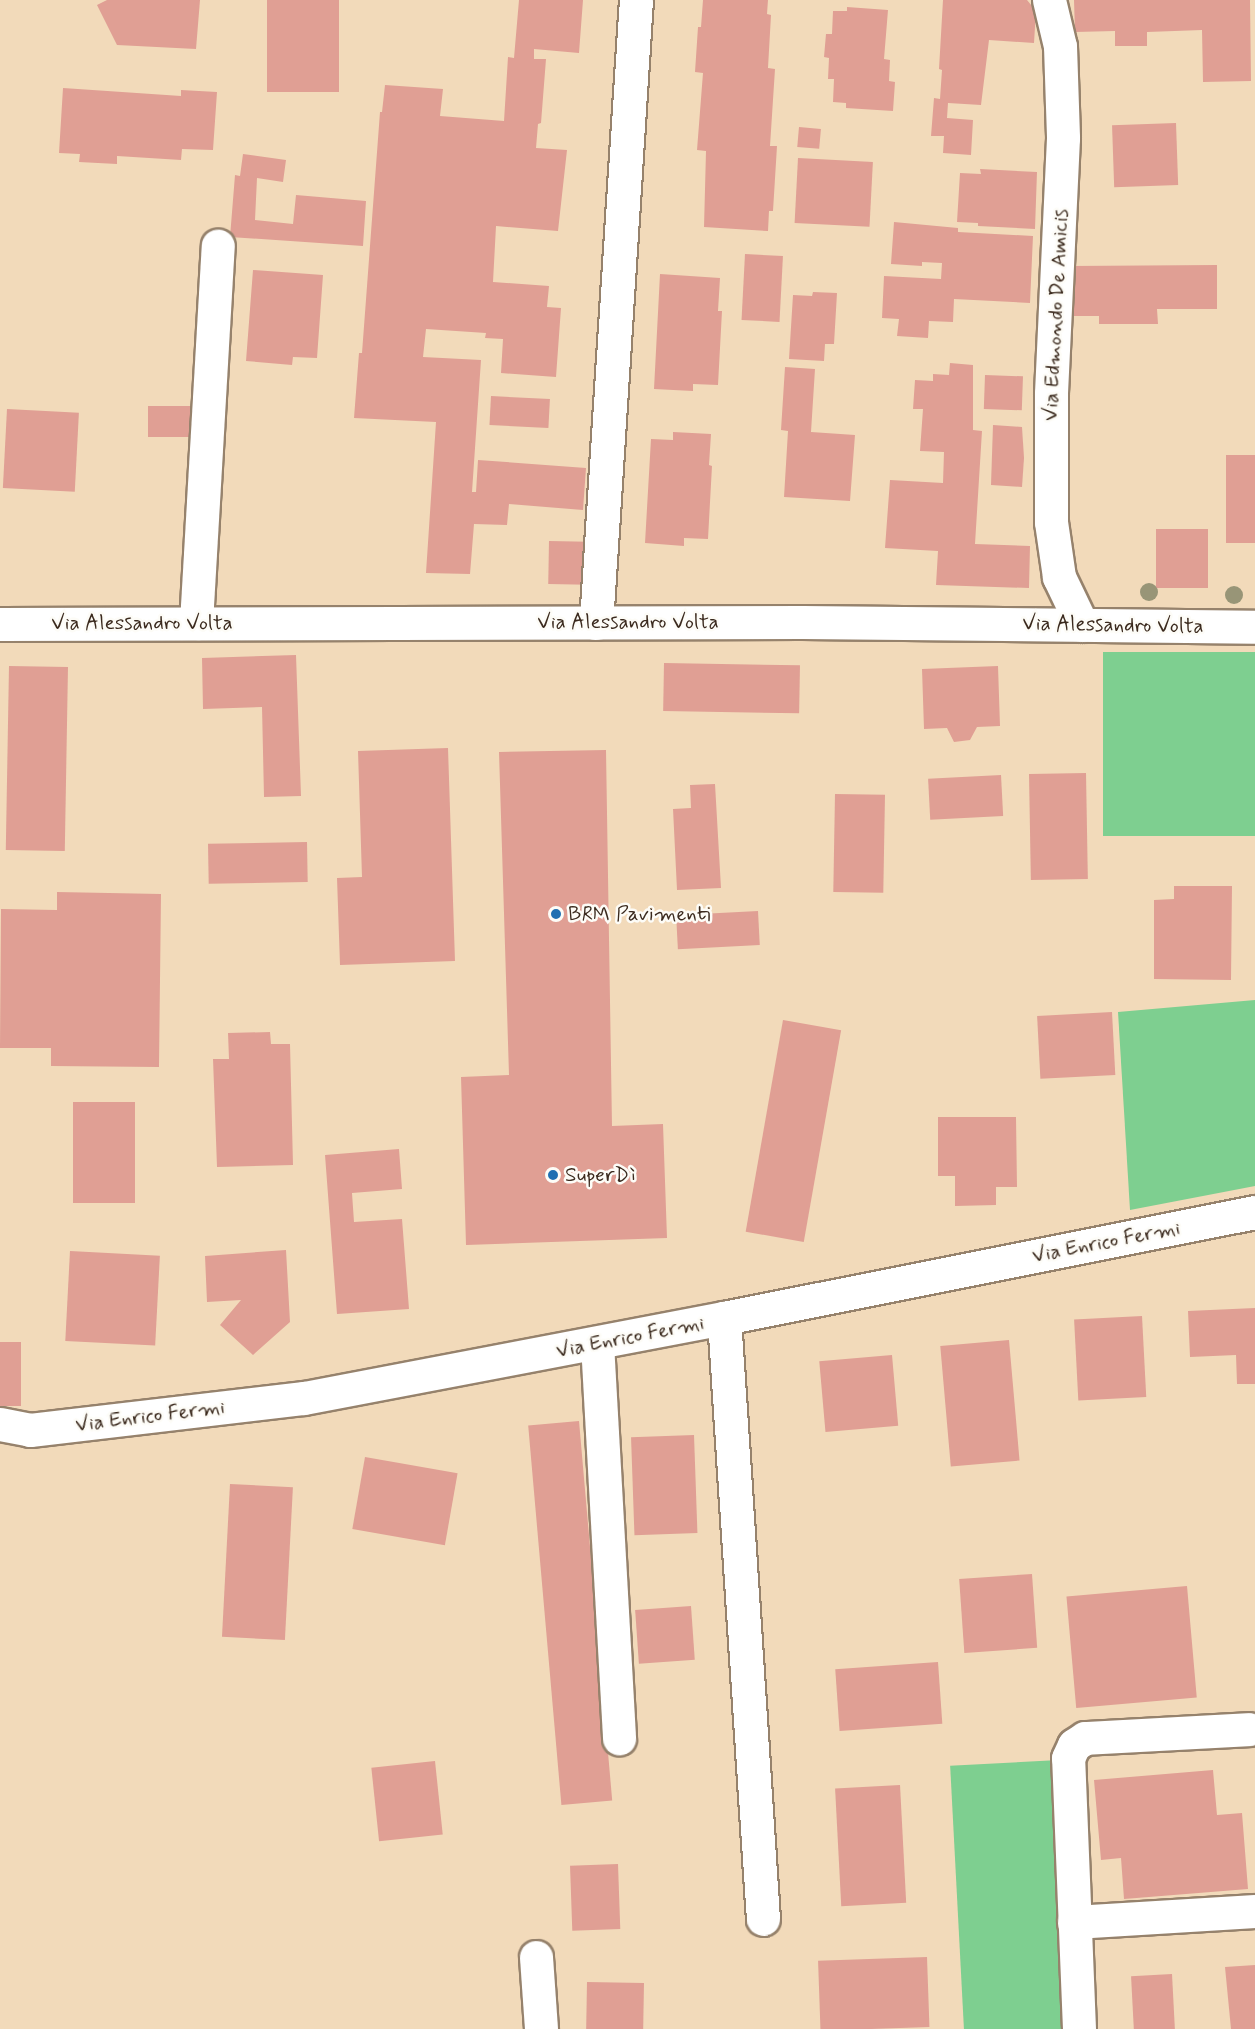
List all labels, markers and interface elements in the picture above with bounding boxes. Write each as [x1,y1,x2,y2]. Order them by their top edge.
street label: Via Edmondo De Amicis [1038,208,1074,422]
street label: Via Alessandro Volta [536,609,720,635]
street label: Via Alessandro Volta [50,610,234,636]
street label: Via Alessandro Volta [1021,611,1205,639]
place label: BRM Pavimenti [568,901,710,927]
marker: BRM Pavimenti [549,907,563,921]
place label: SuperDì [565,1162,635,1188]
marker: SuperDì [546,1168,560,1182]
street label: Via Enrico Fermi [1030,1215,1182,1269]
street label: Via Enrico Fermi [554,1310,706,1364]
street label: Via Enrico Fermi [74,1394,226,1438]

